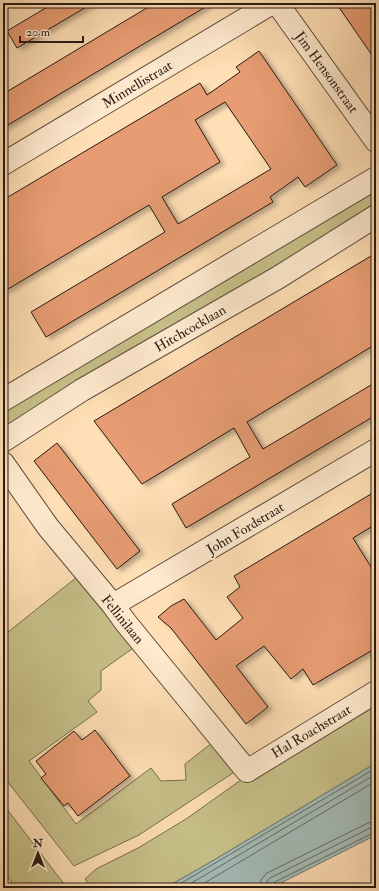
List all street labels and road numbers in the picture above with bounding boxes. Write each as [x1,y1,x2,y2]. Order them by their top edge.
street label: Jim Hensonstraat [291,27,362,117]
street label: Minnellistraat [99,57,176,112]
street label: Hitchcocklaan [152,301,229,356]
street label: John Fordstraat [203,498,287,559]
street label: Fellinilaan [98,591,148,647]
street label: Hal Roachstraat [268,701,354,762]

